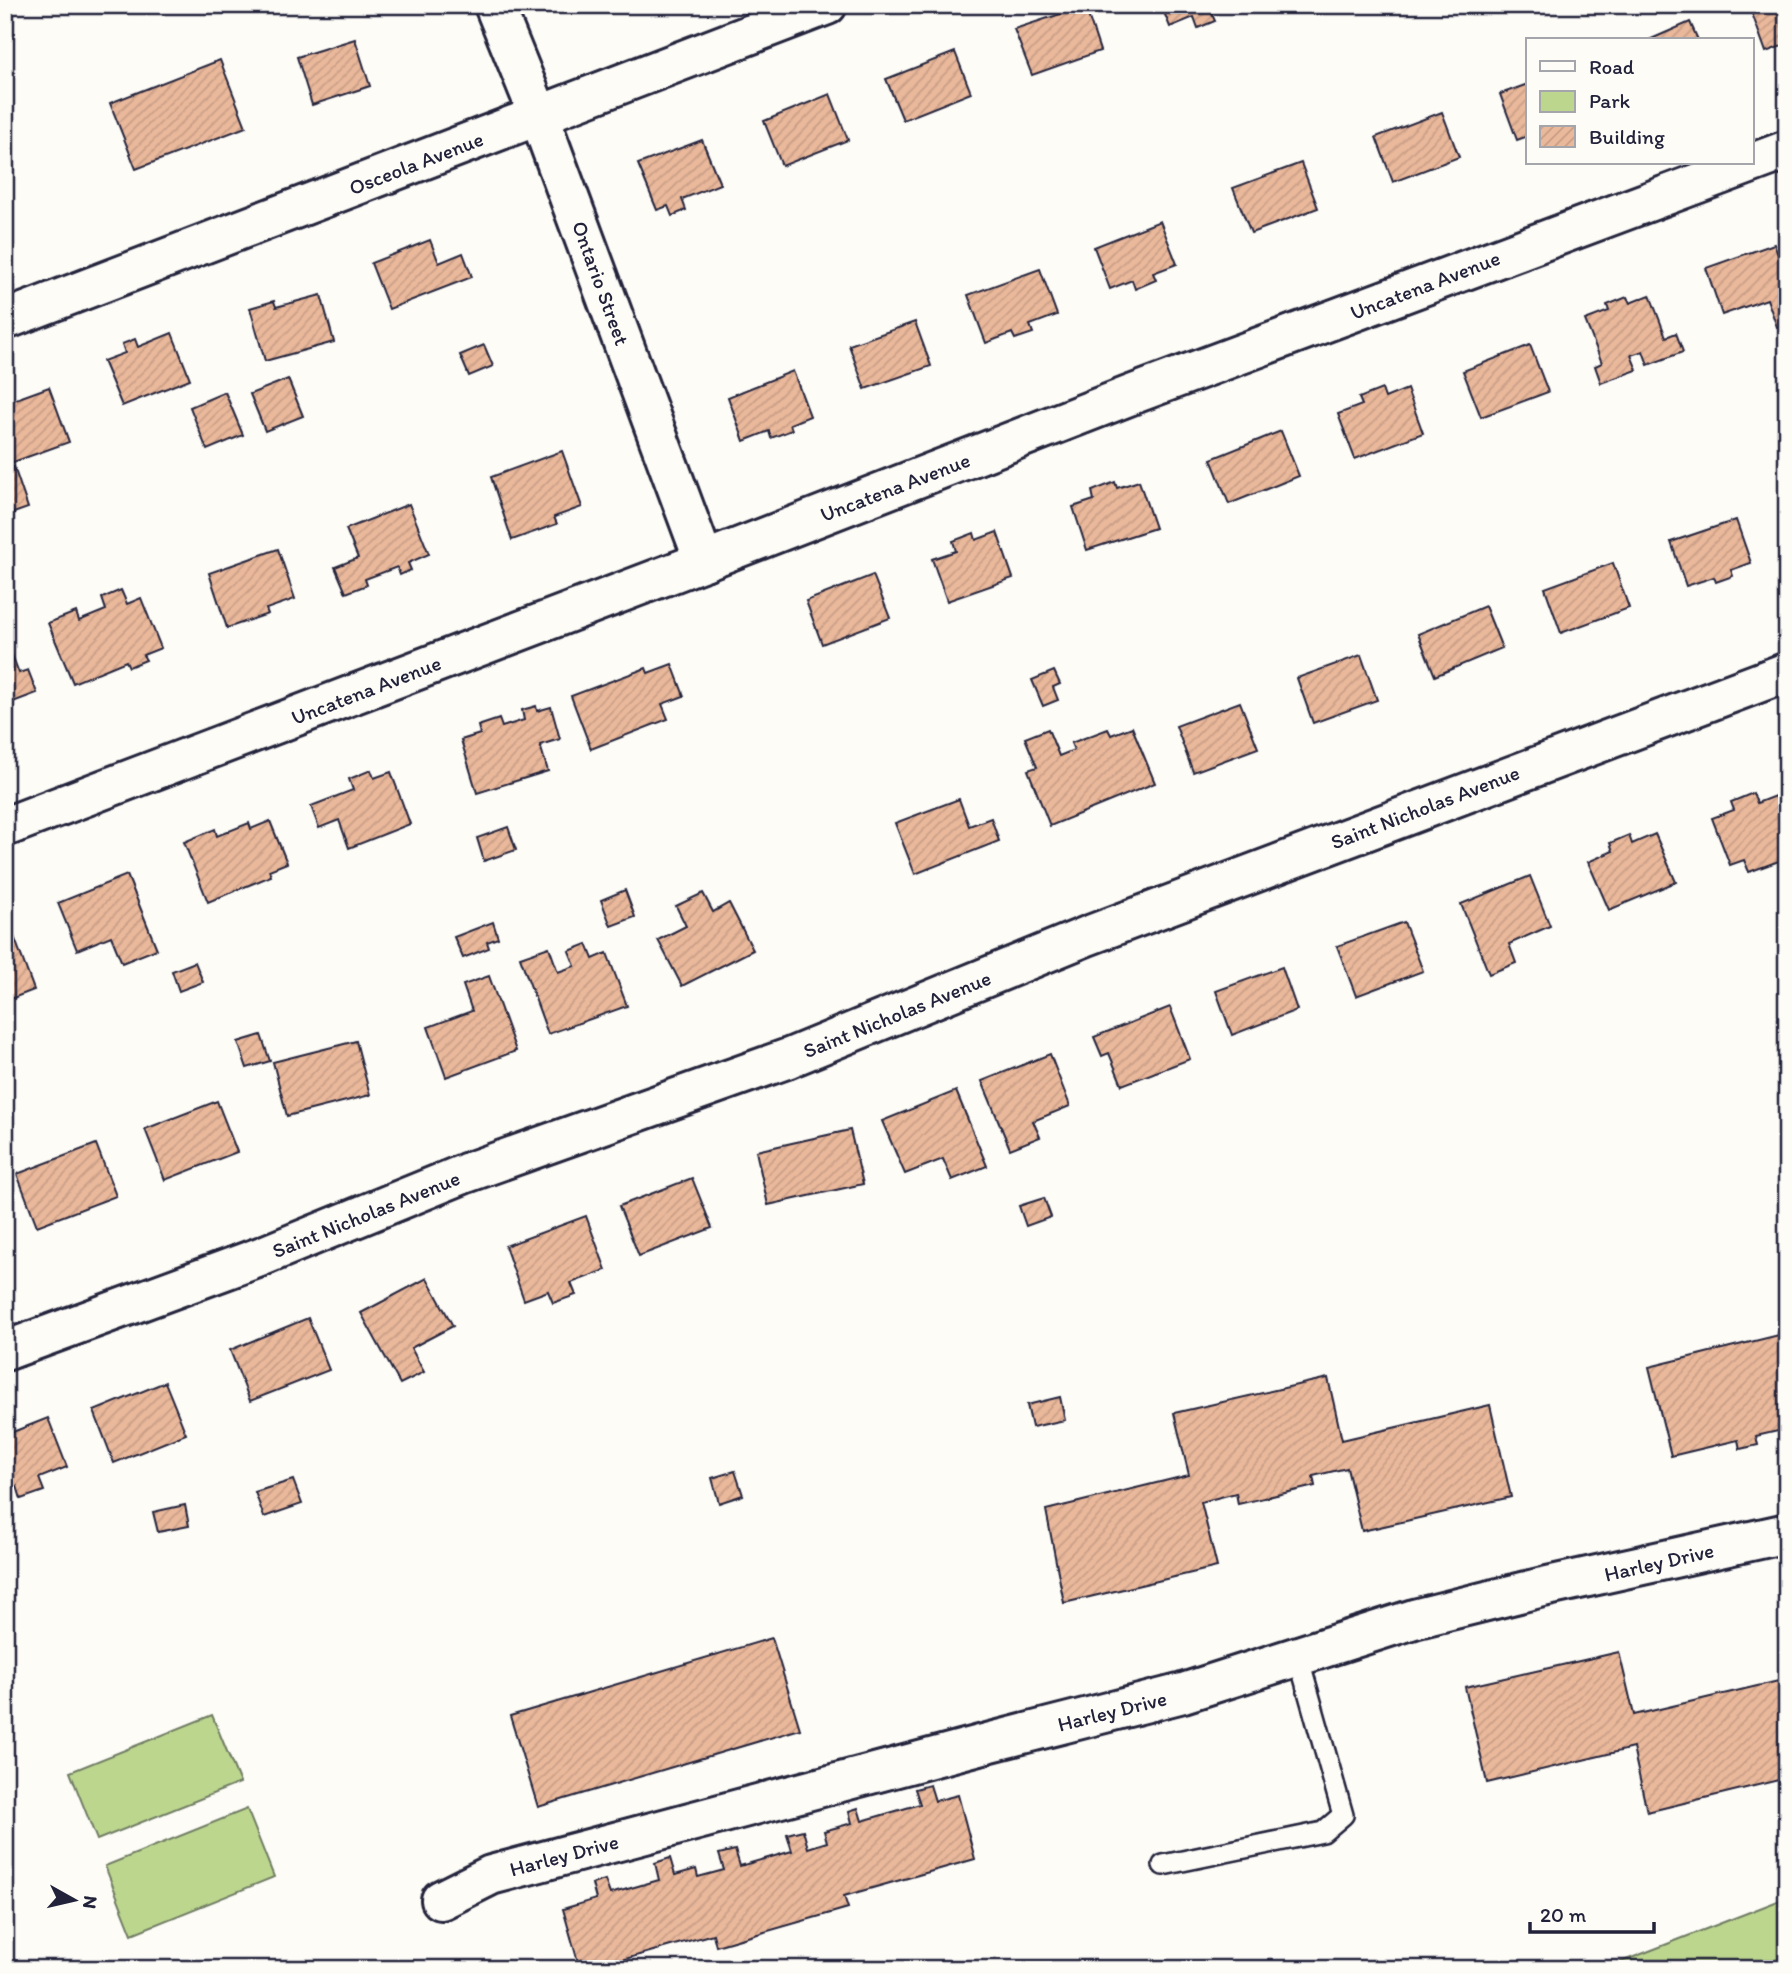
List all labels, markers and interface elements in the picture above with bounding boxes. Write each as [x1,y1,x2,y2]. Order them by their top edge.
legend [1526,38,1754,164]
text: Road [1589,54,1635,79]
text: Park [1589,88,1631,113]
text: Building [1589,124,1665,149]
street label: Osceola Avenue [345,126,487,200]
street label: Ontario Street [567,217,635,349]
street label: Uncatena Avenue [1347,245,1503,325]
street label: Uncatena Avenue [817,447,973,527]
street label: Uncatena Avenue [288,650,444,730]
street label: Saint Nicholas Avenue [1327,759,1523,855]
street label: Saint Nicholas Avenue [800,965,995,1063]
street label: Saint Nicholas Avenue [269,1165,464,1263]
street label: Harley Drive [1602,1537,1716,1587]
street label: Harley Drive [1055,1685,1169,1737]
street label: Harley Drive [507,1828,621,1882]
north arrow [38,1866,108,1936]
scale bar [1530,1890,1654,1934]
text: N [78,1894,103,1910]
text: 20 m [1540,1902,1587,1927]

